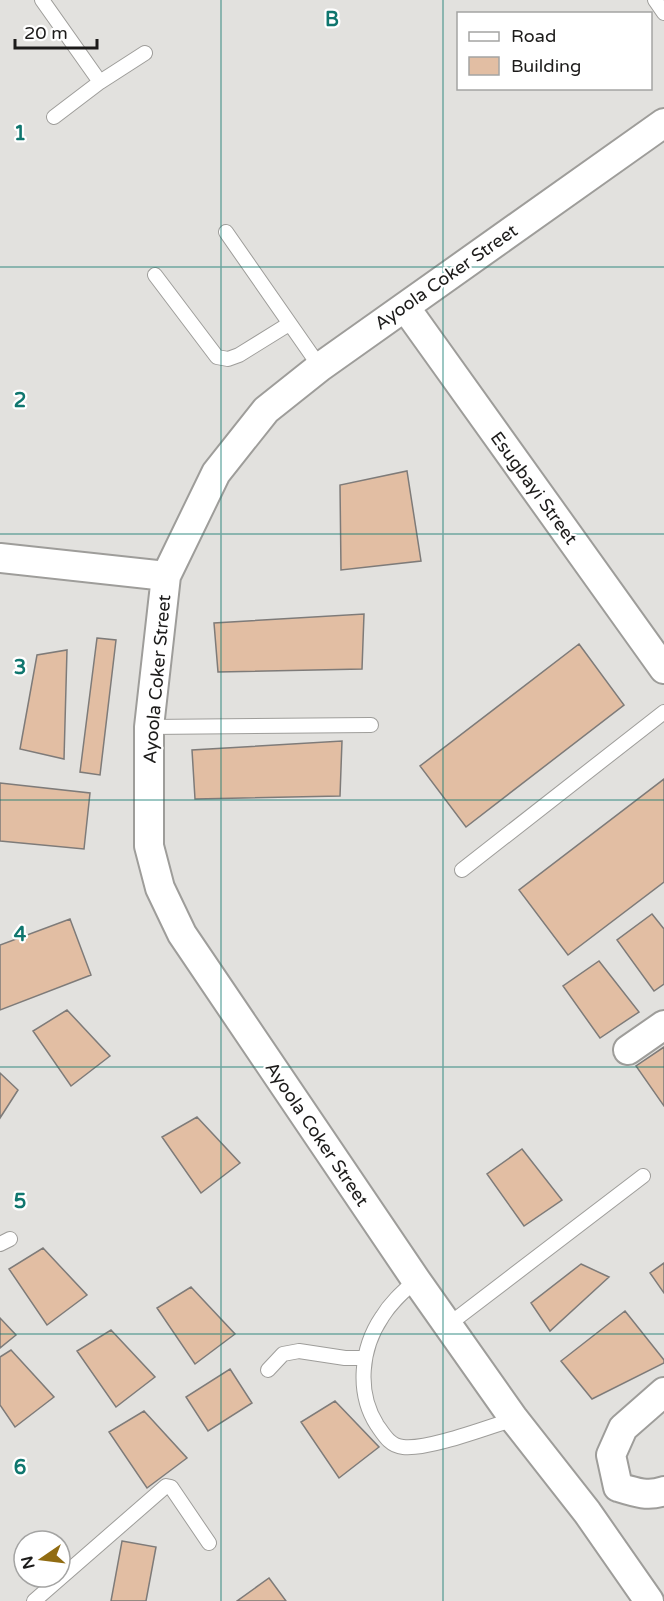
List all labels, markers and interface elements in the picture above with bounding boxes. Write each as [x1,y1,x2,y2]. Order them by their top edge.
text: B [325,8,339,32]
scale bar [15,12,98,50]
legend [457,12,652,90]
text: 20 m [24,22,68,44]
text: Road [511,25,556,47]
text: Building [511,55,581,77]
text: 1 [14,122,26,146]
street label: Ayoola Coker Street [370,219,522,335]
text: 2 [14,389,26,413]
street label: Esugbayi Street [486,427,582,549]
street label: Ayoola Coker Street [139,593,175,764]
text: 3 [14,656,26,680]
text: 4 [14,923,27,947]
street label: Ayoola Coker Street [260,1058,374,1211]
text: 5 [14,1190,26,1214]
text: 6 [14,1456,26,1480]
north arrow [12,1529,72,1589]
text: N [17,1554,40,1571]

